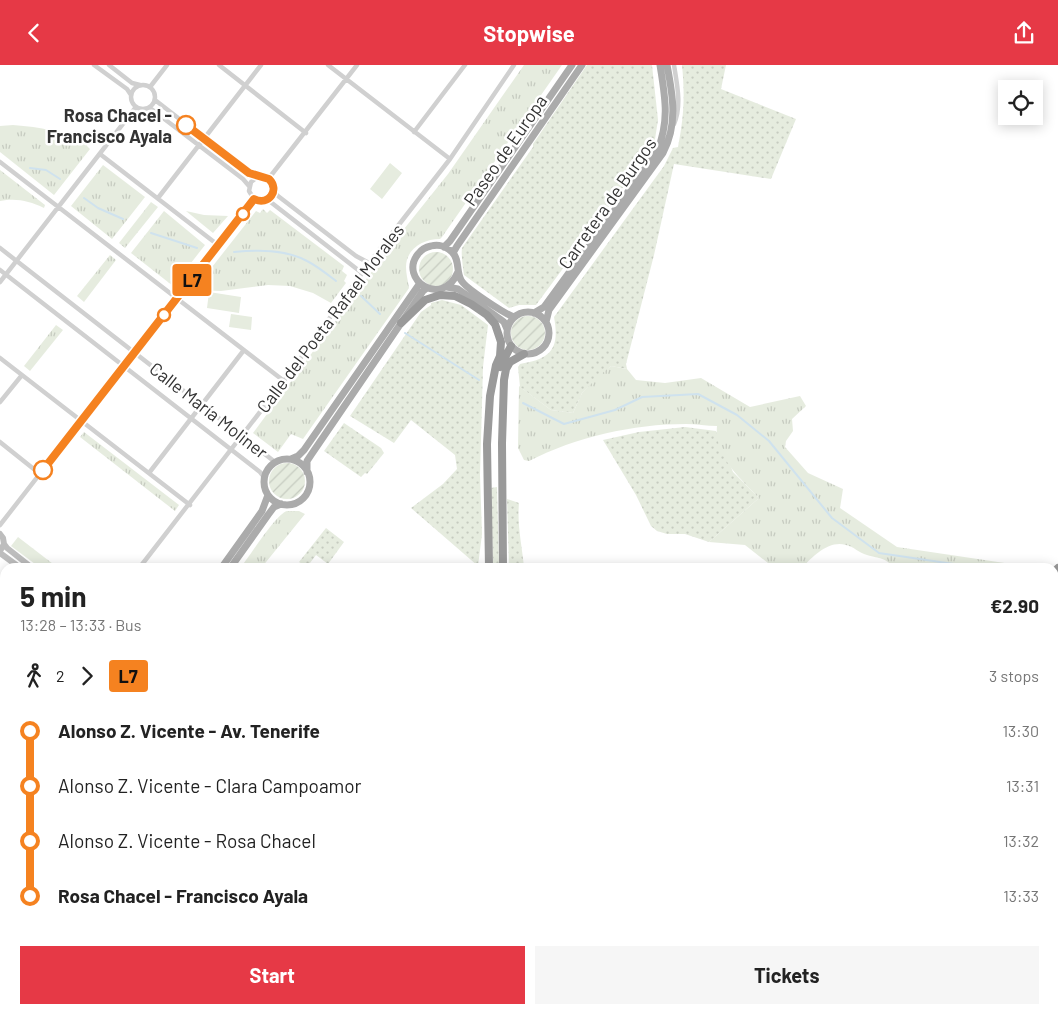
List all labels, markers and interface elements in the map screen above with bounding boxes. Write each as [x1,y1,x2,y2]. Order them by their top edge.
icon: back [20,19,48,47]
icon: share [1010,19,1038,47]
text: Stopwise [483,20,575,46]
map controls [998,80,1043,125]
button: locate [998,80,1043,125]
street label: Paseo de Europa [459,90,551,210]
place label: Rosa Chacel - Francisco Ayala [47,104,172,147]
marker: Rosa Chacel - Francisco Ayala [176,115,196,135]
street label: Carretera de Burgos [553,133,661,273]
unlabelled marker [236,207,250,221]
street label: Calle del Poeta Rafael Morales [252,219,408,417]
line badge: L7 [170,264,214,296]
text: L7 [182,269,202,291]
unlabelled marker [157,308,171,322]
street label: Calle María Moliner [146,357,273,463]
unlabelled marker [33,460,53,480]
text: 5 min [20,579,87,613]
text: €2.90 [990,594,1039,617]
text: 13:28 – 13:33 · Bus [20,615,141,634]
icon: walk [20,662,48,690]
icon: forward [73,662,101,690]
text: L7 [119,665,138,687]
text: 2 [56,666,65,685]
text: 3 stops [989,666,1039,685]
text: Alonso Z. Vicente - Av. Tenerife [58,719,320,742]
text: 13:30 [1002,721,1039,740]
text: Alonso Z. Vicente - Clara Campoamor [58,774,361,797]
text: 13:31 [1006,776,1039,795]
text: Alonso Z. Vicente - Rosa Chacel [58,829,316,852]
text: 13:32 [1003,831,1039,850]
text: Rosa Chacel - Francisco Ayala [58,884,308,907]
text: 13:33 [1003,886,1039,905]
button: Start [20,946,525,1004]
button: Tickets [535,946,1039,1004]

